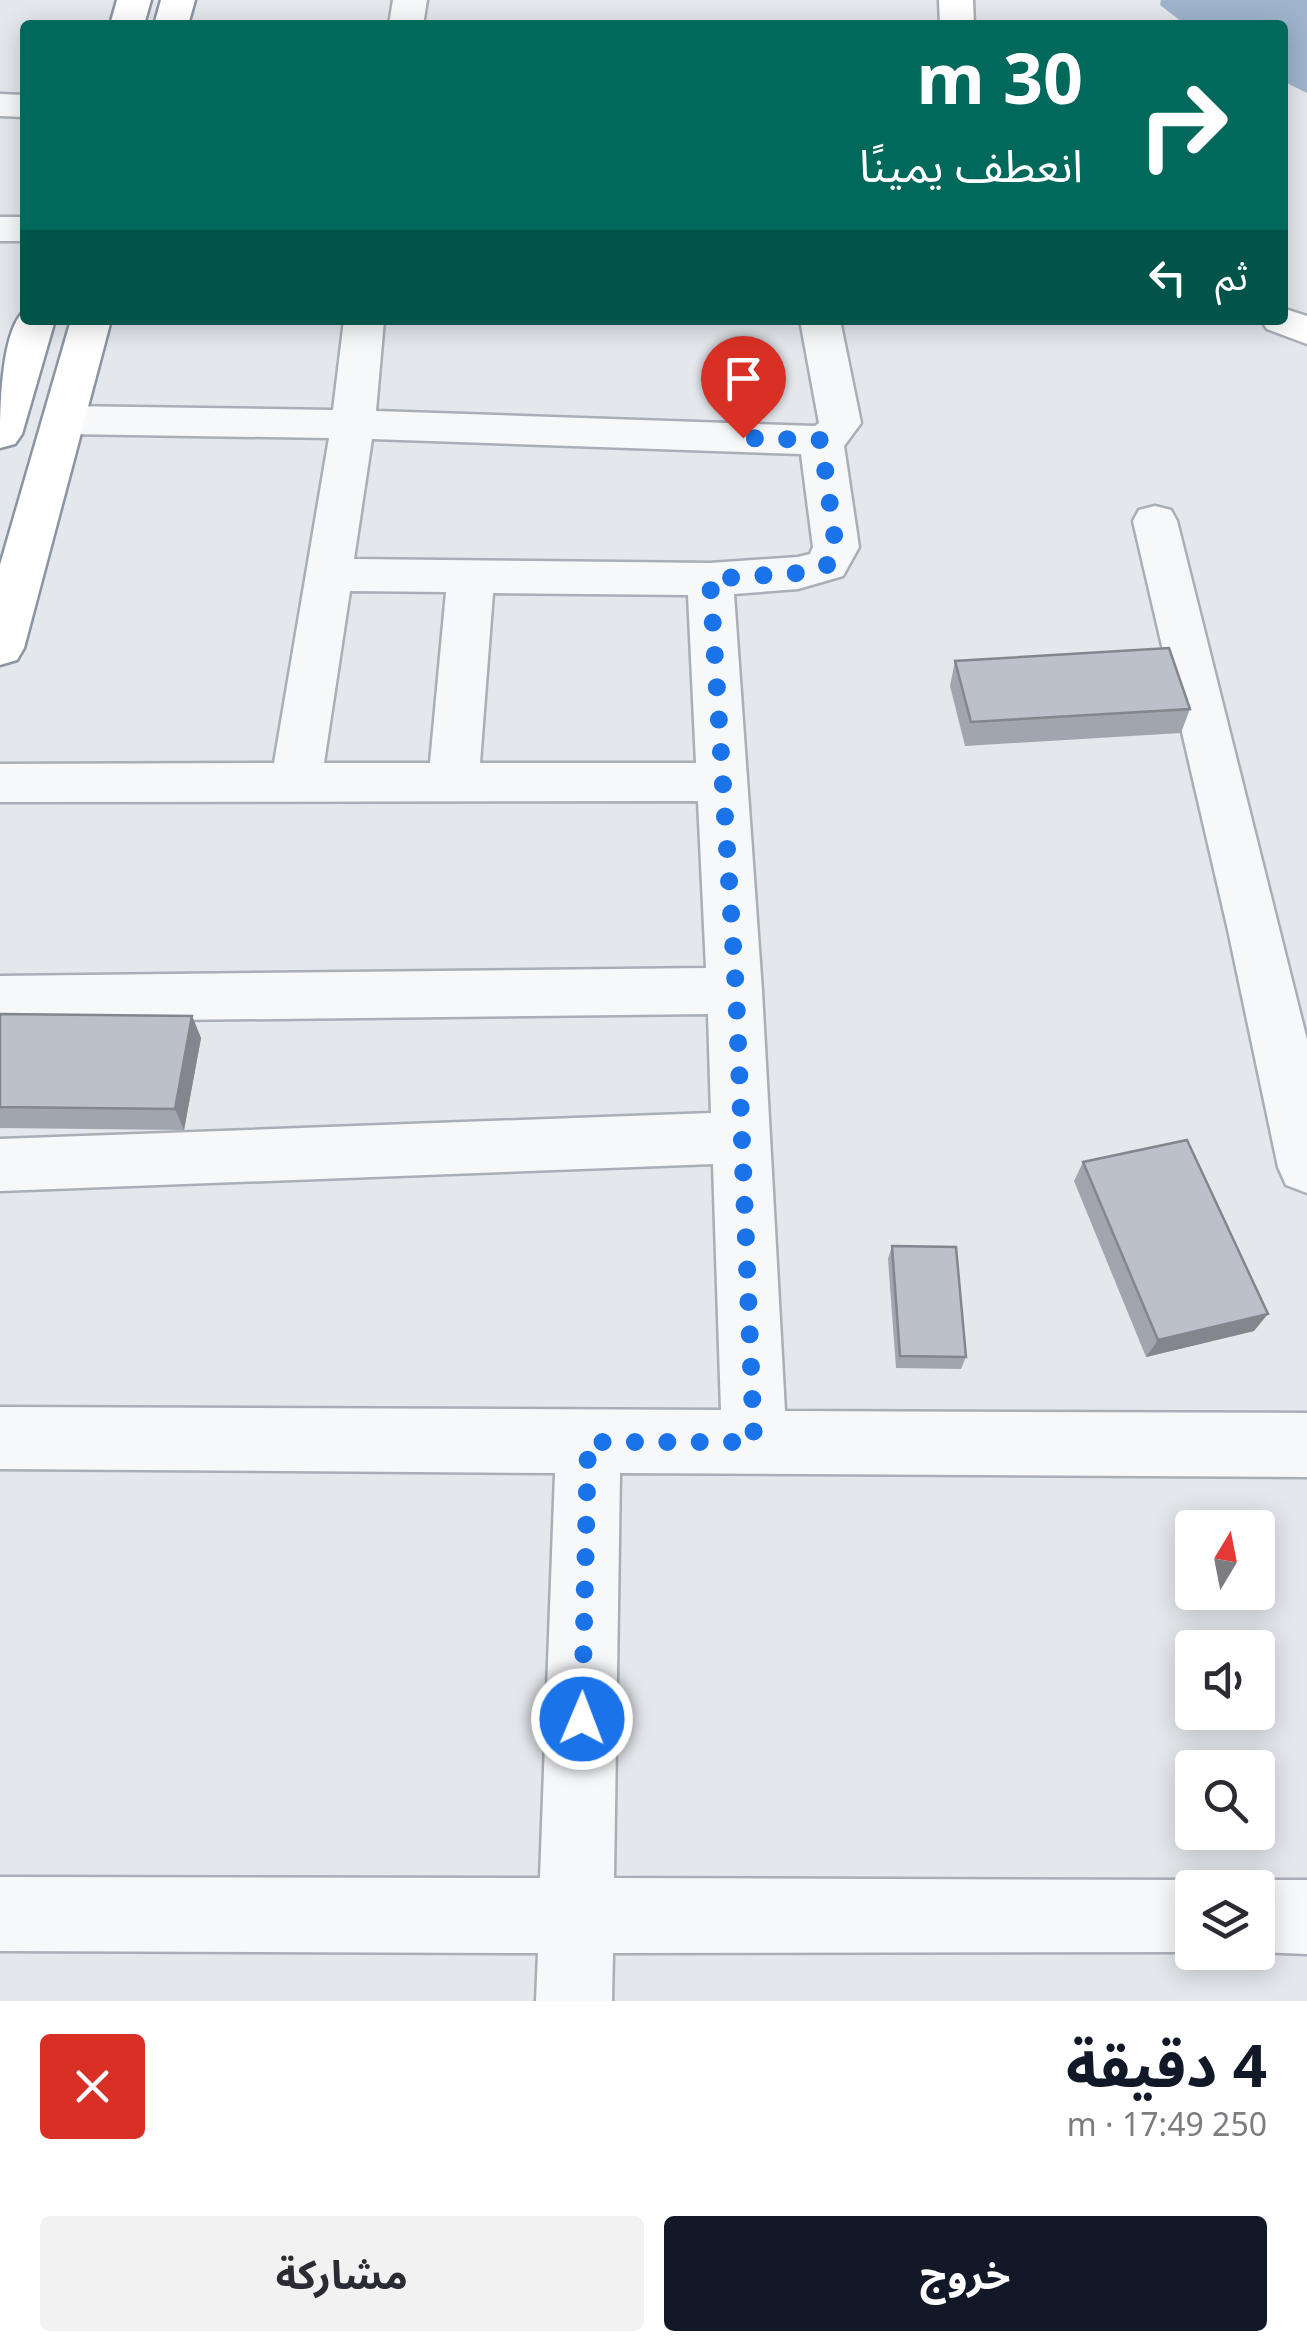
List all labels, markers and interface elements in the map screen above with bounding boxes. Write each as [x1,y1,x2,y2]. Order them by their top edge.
text: 30 m [916,29,1083,125]
icon: right [1118,60,1248,190]
text: انعطف يمينًا [859,134,1083,195]
text: ثم [1215,249,1248,301]
icon: left [1140,250,1195,305]
pin [701,336,786,439]
icon: arrive [716,351,771,406]
north arrow [1175,1510,1275,1610]
map controls [1175,1510,1275,1970]
button: sound [1175,1630,1275,1730]
position arrow [530,1667,634,1771]
button: search [1175,1750,1275,1850]
button: layers [1175,1870,1275,1970]
text: 4 دقيقة [1066,2023,1267,2105]
button: close [40,2034,145,2139]
text: 250 m · 17:49 [1067,2102,1267,2145]
button: مشاركة [40,2216,644,2331]
button: خروج [664,2216,1267,2331]

